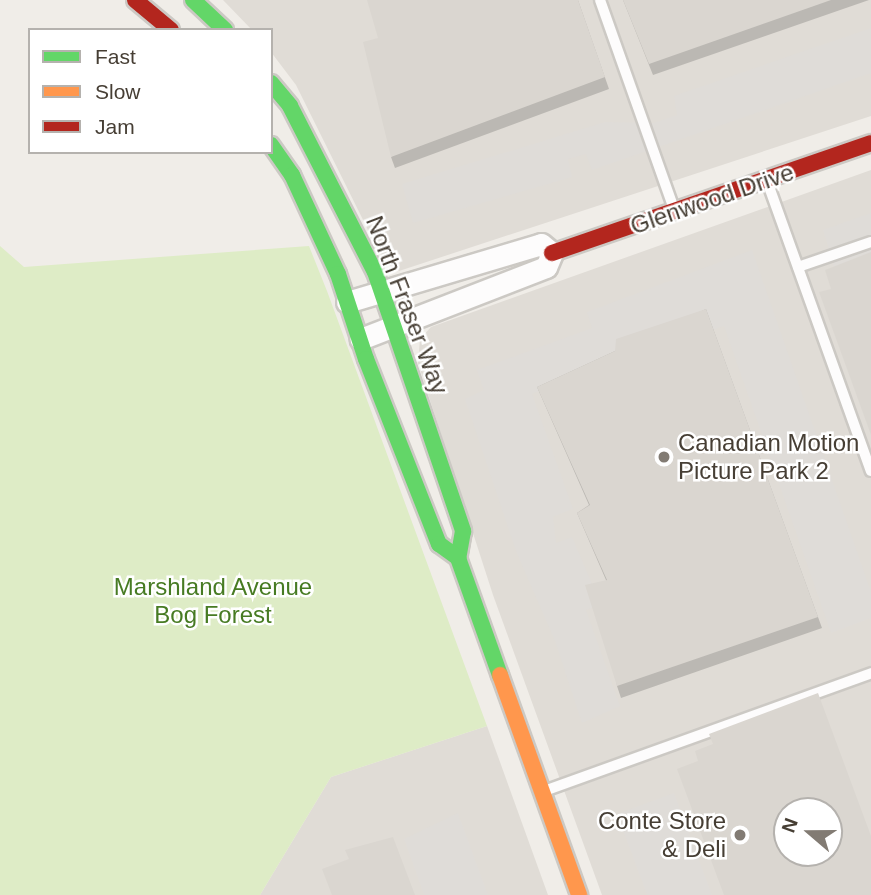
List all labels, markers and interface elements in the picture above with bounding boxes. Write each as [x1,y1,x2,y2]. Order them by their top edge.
legend [28,28,273,154]
text: Fast [95,45,136,68]
text: Slow [95,80,141,103]
text: Jam [95,115,135,138]
street label: Glenwood Drive [627,158,797,240]
street label: North Fraser Way [360,212,454,398]
place label: Canadian Motion Picture Park 2 [678,429,859,485]
marker: Canadian Motion Picture Park 2 [656,449,672,465]
park label: Marshland Avenue Bog Forest [113,573,313,629]
north arrow [773,797,843,867]
place label: Conte Store & Deli [598,807,726,863]
text: N [777,815,802,835]
marker: Conte Store & Deli [732,827,748,843]

